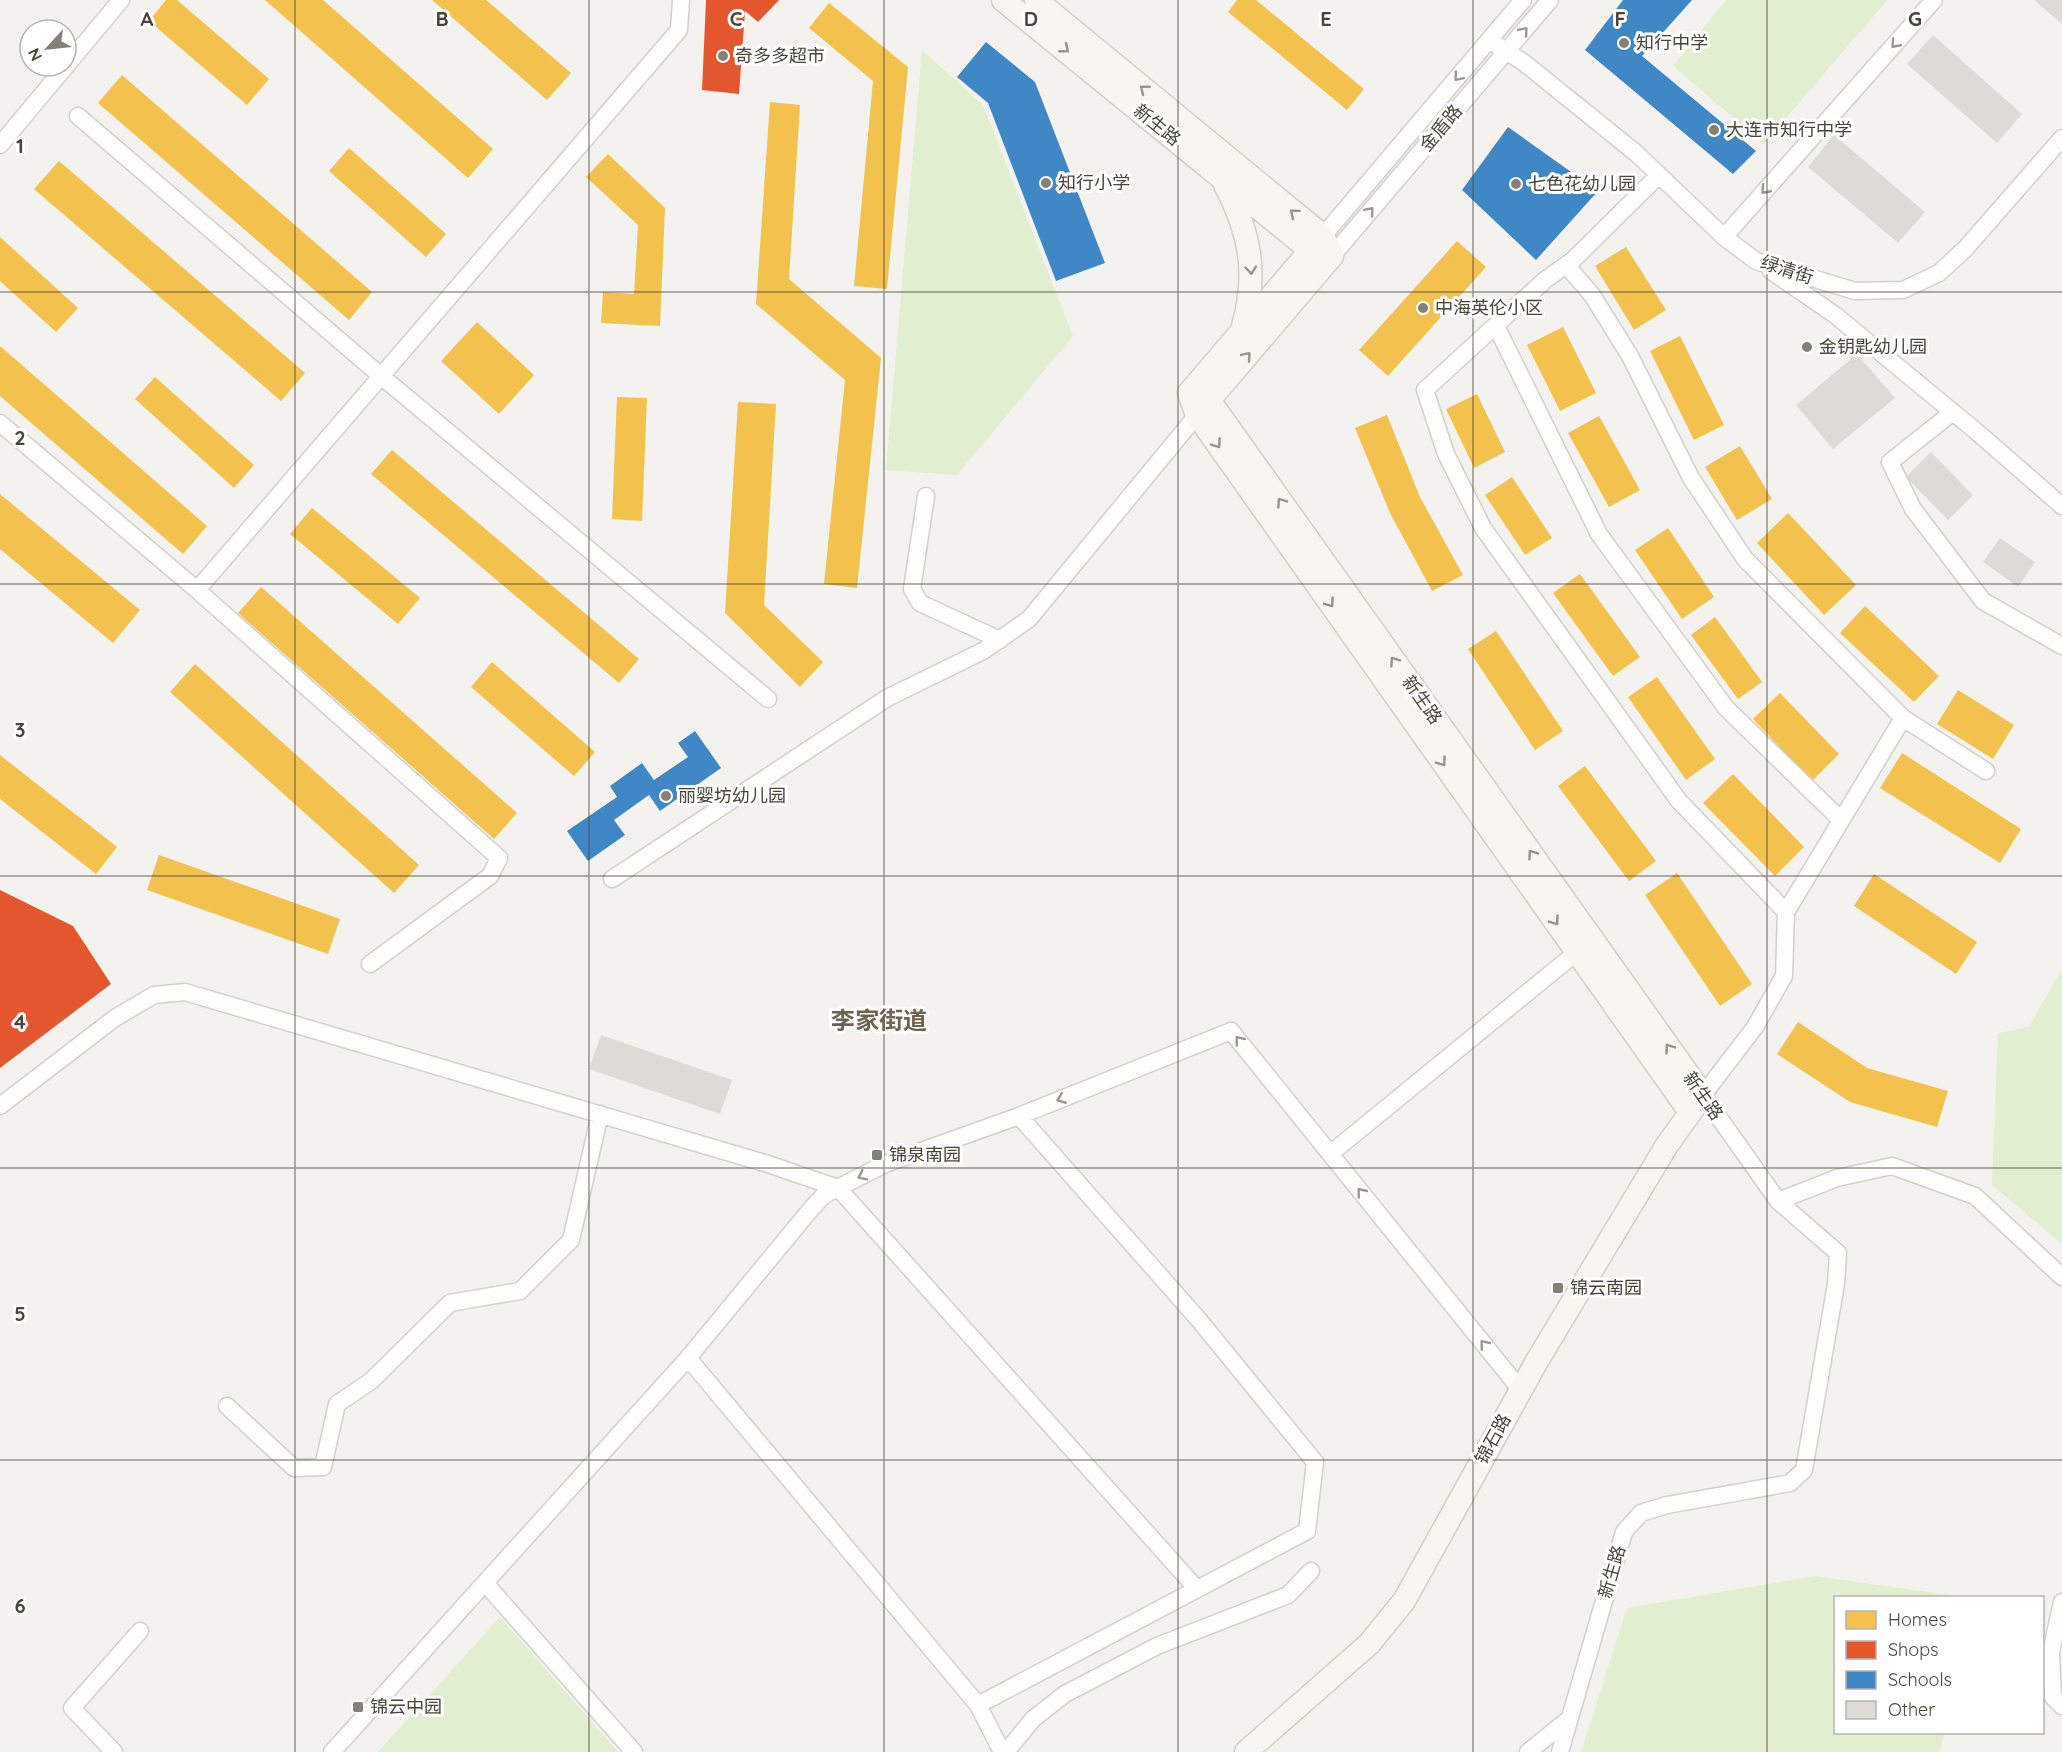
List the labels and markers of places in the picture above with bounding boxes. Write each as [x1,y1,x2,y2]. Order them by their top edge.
place label: 知行中学 [1636,31,1708,54]
marker: 知行中学 [1617,36,1631,50]
place label: 奇多多超市 [735,44,825,67]
marker: 奇多多超市 [716,49,730,63]
place label: 大连市知行中学 [1726,118,1852,141]
marker: 大连市知行中学 [1707,123,1721,137]
place label: 知行小学 [1058,171,1130,194]
place label: 七色花幼儿园 [1528,172,1636,195]
marker: 知行小学 [1039,176,1053,190]
marker: 七色花幼儿园 [1509,177,1523,191]
place label: 中海英伦小区 [1435,296,1543,319]
marker: 中海英伦小区 [1416,301,1430,315]
place label: 金钥匙幼儿园 [1819,335,1927,358]
marker: 金钥匙幼儿园 [1800,340,1814,354]
place label: 丽婴坊幼儿园 [678,784,786,807]
marker: 丽婴坊幼儿园 [659,789,673,803]
place label: 锦泉南园 [889,1143,961,1166]
marker: 锦泉南园 [870,1148,884,1162]
place label: 锦云南园 [1570,1276,1642,1299]
marker: 锦云南园 [1551,1281,1565,1295]
place label: 锦云中园 [370,1695,442,1718]
marker: 锦云中园 [351,1700,365,1714]

